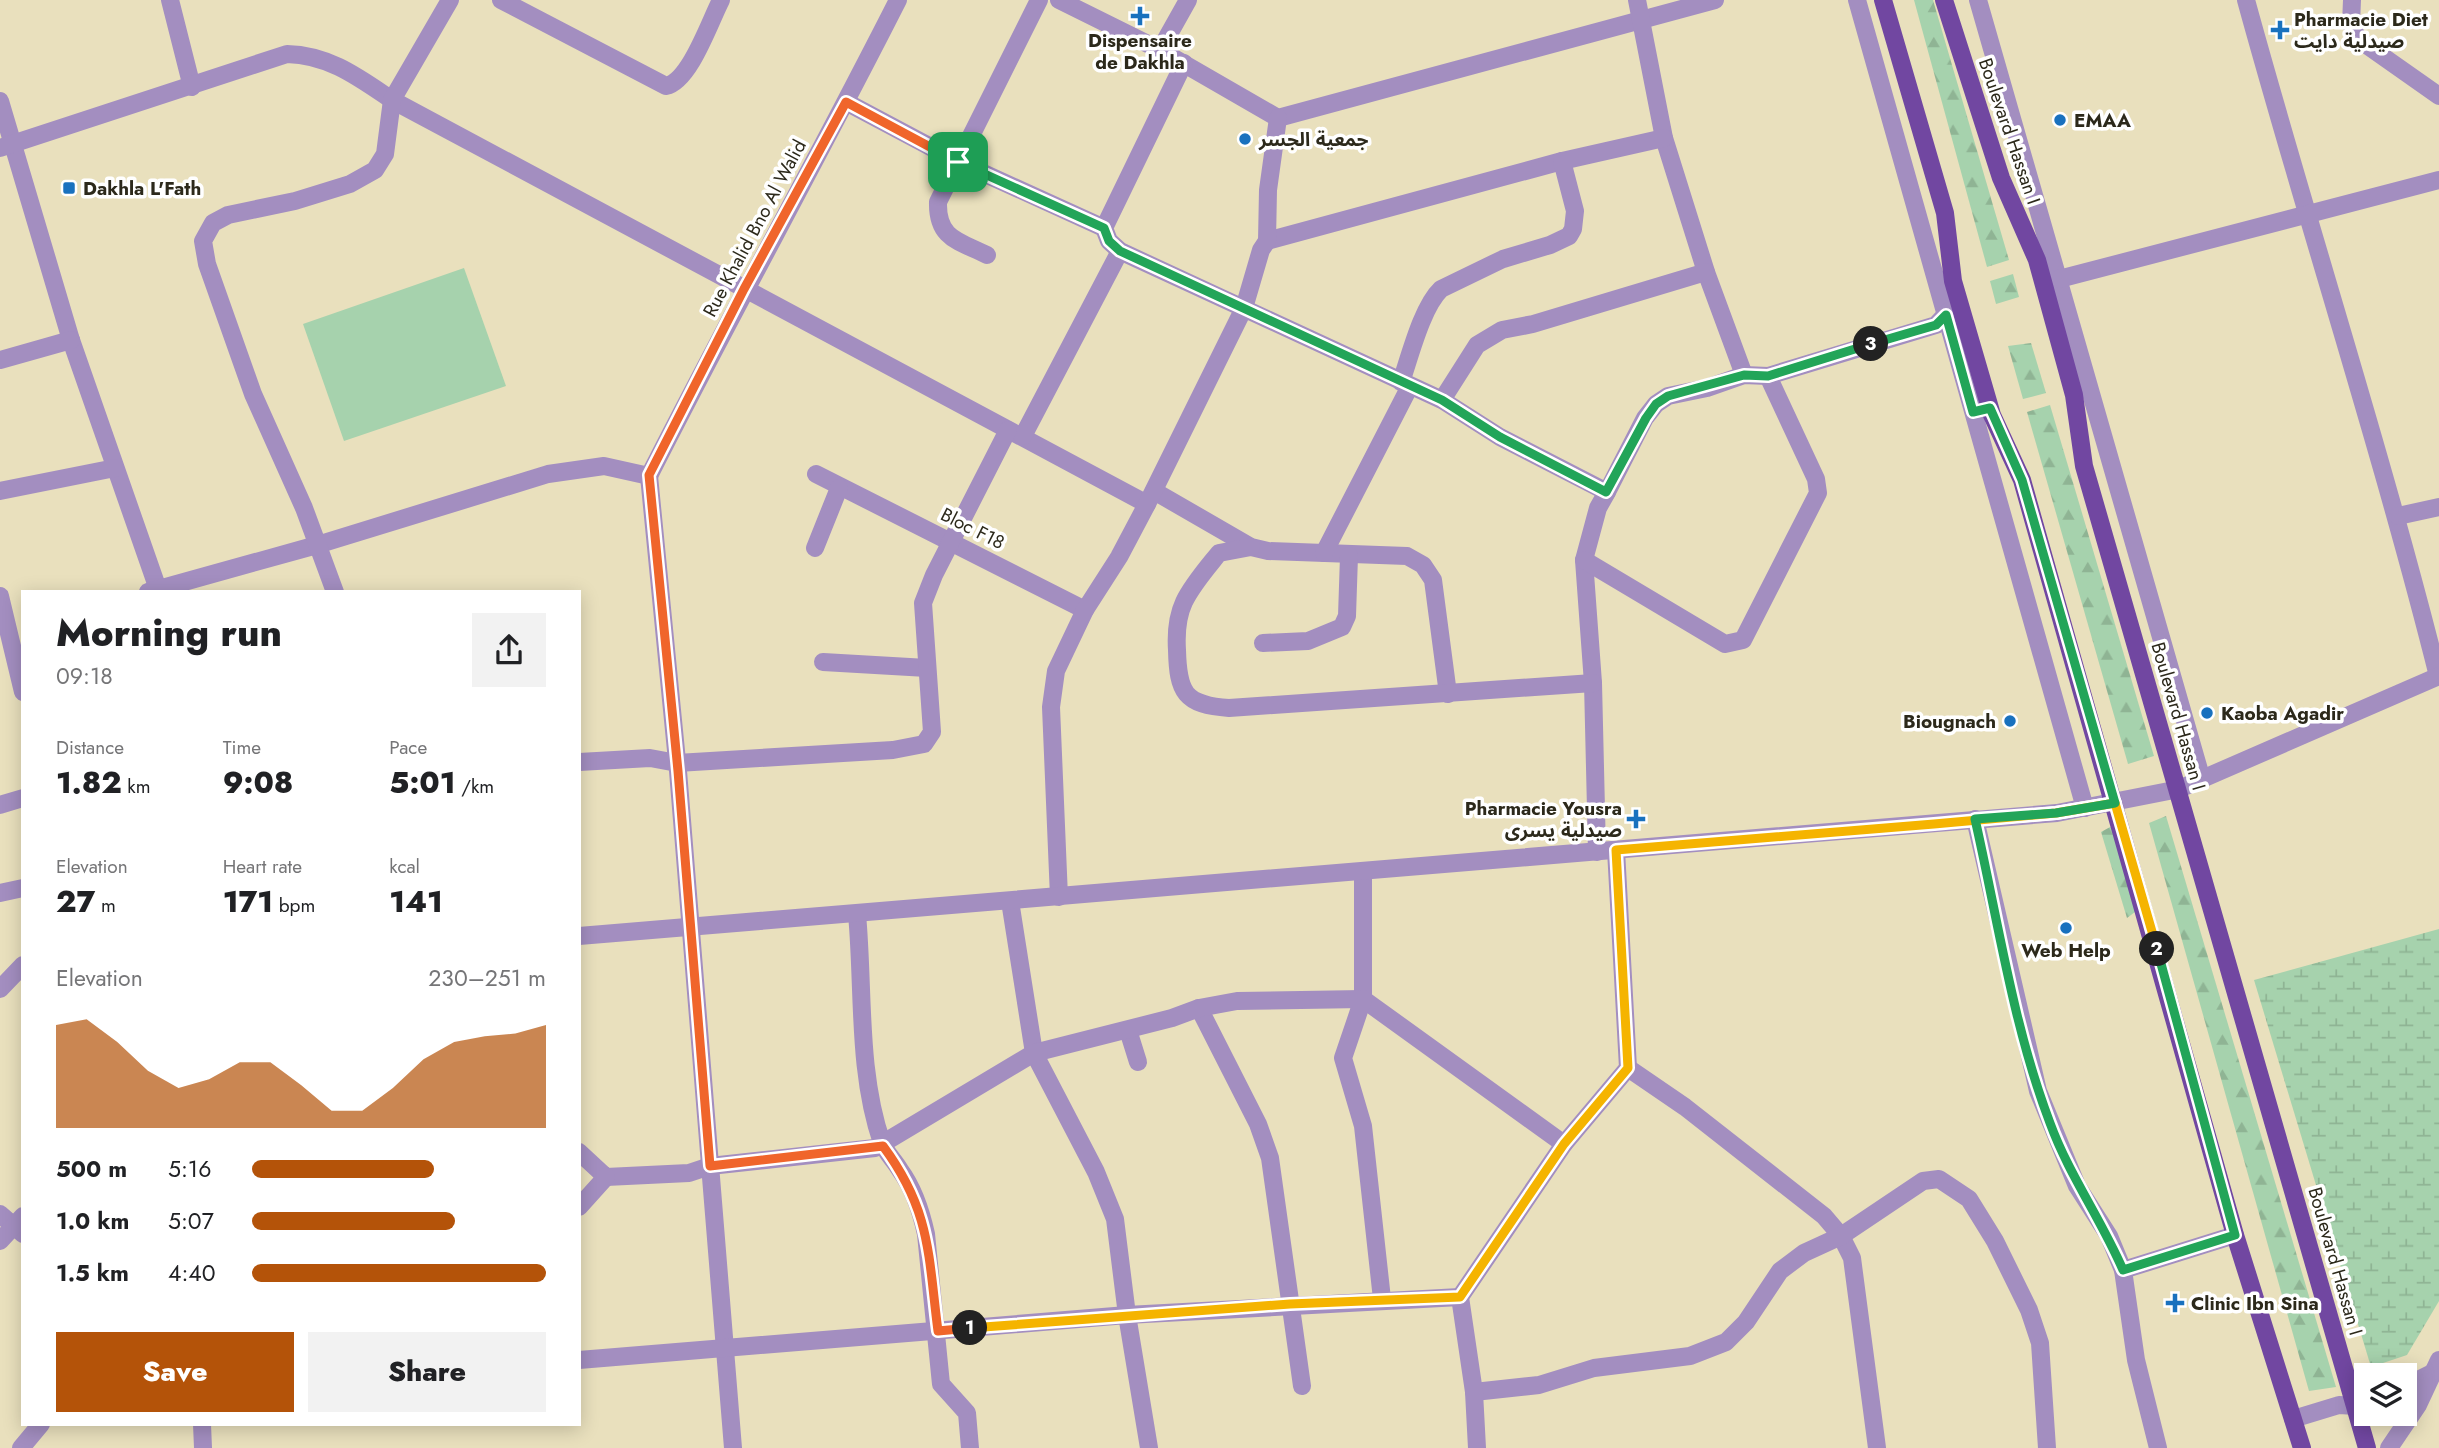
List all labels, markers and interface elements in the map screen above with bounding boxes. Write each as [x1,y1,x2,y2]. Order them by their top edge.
marker: Dispensaire de Dakhla [1130,6,1150,26]
place label: Pharmacie Diet صيدلية دايت [2294,6,2428,55]
marker: Pharmacie Diet صيدلية دايت [2272,22,2288,38]
place label: Dispensaire de Dakhla [1088,27,1192,76]
street label: Boulevard Hassan I [1972,54,2047,208]
place label: EMAA [2074,107,2131,134]
marker: EMAA [2052,112,2068,128]
place label: جمعية الجسر [1258,126,1369,153]
marker: جمعية الجسر [1237,131,1253,147]
pin [928,132,988,192]
street label: Rue Khalid Bno Al Walid [696,135,813,322]
icon: arrive [939,143,977,181]
place label: Dakhla L'Fath [83,175,201,202]
marker: Dakhla L'Fath [61,180,77,196]
pin: 3 [1854,326,1888,362]
text: 3 [1865,330,1876,357]
street label: Bloc F18 [936,501,1009,556]
text: Morning run [56,605,282,660]
button: share [472,613,546,687]
street label: Boulevard Hassan I [2144,639,2213,793]
text: 09:18 [56,659,113,693]
place label: Kaoba Agadir [2221,700,2344,727]
marker: Kaoba Agadir [2199,705,2215,721]
place label: Biougnach [1903,708,1996,735]
marker: Biougnach [2002,713,2018,729]
text: Distance [56,734,124,761]
text: Time [223,734,261,761]
text: Pace [389,734,427,761]
text: 1.82 [56,761,122,804]
text: 9:08 [223,761,293,804]
text: 5:01 [389,761,456,804]
text: km [122,773,151,800]
text: /km [456,773,494,800]
place label: Pharmacie Yousra صيدلية يسرى [1465,795,1622,844]
marker: Pharmacie Yousra صيدلية يسرى [1628,811,1644,827]
text: Elevation [56,853,128,880]
text: Heart rate [223,853,302,880]
text: kcal [389,853,420,880]
text: 27 [56,880,95,923]
text: 171 [223,880,273,923]
text: 141 [389,880,443,923]
text: m [95,892,116,919]
text: bpm [273,892,315,919]
marker: Web Help [2058,920,2074,936]
pin: 2 [2140,932,2174,967]
text: 2 [2150,935,2163,962]
place label: Web Help [2021,937,2111,964]
text: Elevation [56,961,143,995]
text: 230–251 m [428,961,546,995]
text: 500 m [56,1152,127,1186]
text: 5:16 [168,1152,211,1186]
street label: Boulevard Hassan I [2301,1184,2370,1338]
text: 1.0 km [56,1204,129,1238]
text: 5:07 [168,1204,214,1238]
text: 1.5 km [56,1256,129,1290]
text: 4:40 [168,1256,216,1290]
place label: Clinic Ibn Sina [2191,1290,2319,1317]
marker: Clinic Ibn Sina [2165,1293,2185,1313]
pin: 1 [953,1310,988,1346]
text: 1 [965,1314,974,1341]
button: Save [56,1332,294,1412]
button: Share [308,1332,546,1412]
map controls [2354,1363,2417,1426]
button: layers [2354,1363,2417,1426]

